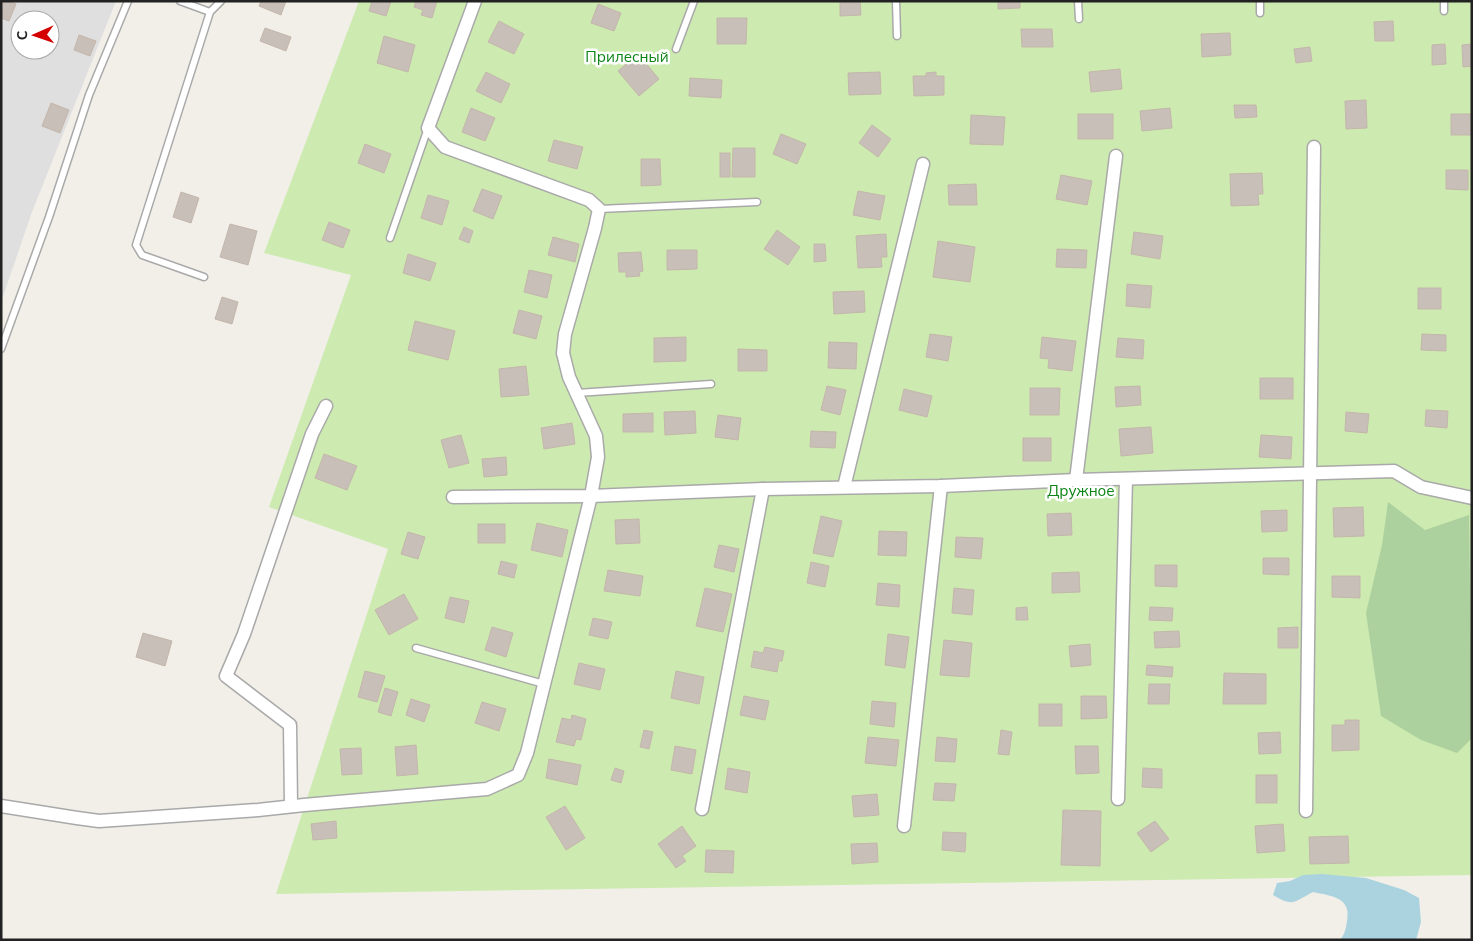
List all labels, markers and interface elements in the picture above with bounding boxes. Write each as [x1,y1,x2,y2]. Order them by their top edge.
north arrow [10,10,60,60]
text: С [13,30,31,41]
park label: Прилесный [585,47,669,66]
park label: Дружное [1047,481,1115,500]

